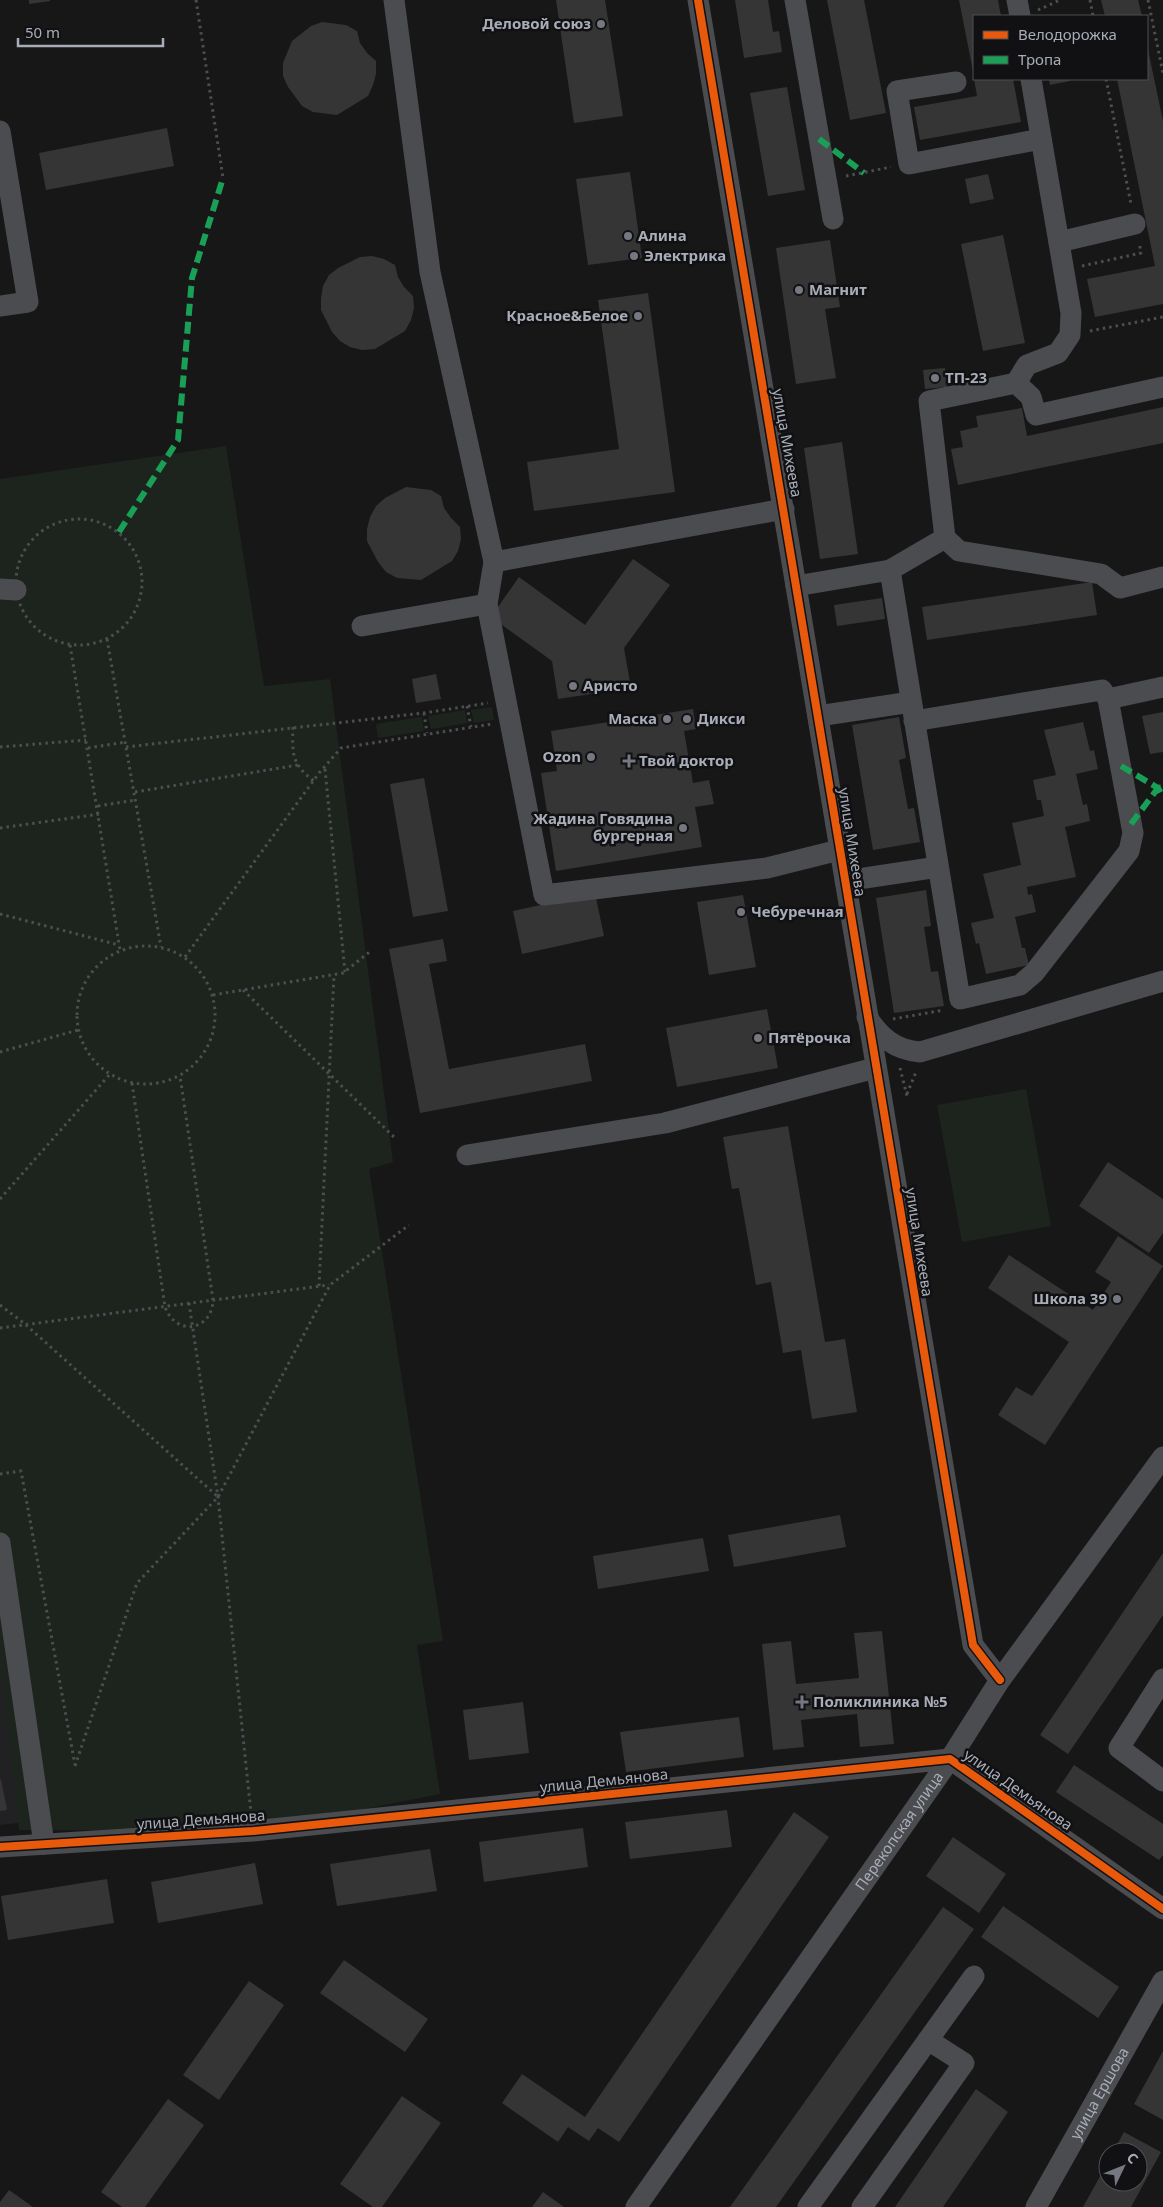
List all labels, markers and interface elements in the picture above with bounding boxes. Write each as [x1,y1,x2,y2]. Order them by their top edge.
place label: Деловой союз [482,13,591,33]
scale bar [18,15,162,47]
legend [973,15,1148,80]
marker: Деловой союз [595,18,607,30]
text: 50 m [25,22,60,42]
text: Велодорожка [1018,24,1117,44]
text: Тропа [1018,49,1061,69]
place label: Алина [638,225,687,245]
marker: Алина [622,230,634,242]
place label: Электрика [644,245,726,265]
marker: Электрика [628,250,640,262]
place label: Магнит [809,279,867,299]
marker: Магнит [793,284,805,296]
place label: Красное&Белое [506,305,628,325]
marker: Красное&Белое [632,310,644,322]
place label: ТП-23 [945,367,987,387]
marker: ТП-23 [929,372,941,384]
street label: улица Михеева [769,387,807,499]
place label: Аристо [583,675,638,695]
marker: Аристо [567,680,579,692]
place label: Маска [608,708,657,728]
place label: Дикси [697,708,746,728]
marker: Маска [661,713,673,725]
marker: Дикси [681,713,693,725]
place label: Ozon [543,746,581,766]
place label: Твой доктор [639,750,734,770]
marker: Ozon [585,751,597,763]
marker: Твой доктор [623,755,635,767]
street label: улица Михеева [835,786,871,898]
place label: Жадина Говядина бургерная [533,808,673,845]
marker: Жадина Говядина бургерная [677,822,689,834]
place label: Чебуречная [751,901,844,921]
marker: Чебуречная [735,906,747,918]
place label: Пятёрочка [768,1027,851,1047]
marker: Пятёрочка [752,1032,764,1044]
street label: улица Михеева [902,1186,938,1298]
place label: Школа 39 [1033,1288,1107,1308]
marker: Школа 39 [1111,1293,1123,1305]
place label: Поликлиника №5 [813,1691,948,1711]
marker: Поликлиника №5 [795,1695,809,1709]
street label: улица Демьянова [960,1744,1077,1834]
street label: улица Демьянова [539,1763,669,1797]
street label: Перекопская улица [850,1767,947,1894]
street label: улица Демьянова [136,1805,266,1833]
street label: улица Ершова [1065,2043,1133,2143]
north arrow [1098,2142,1148,2192]
text: С [1123,2148,1143,2168]

